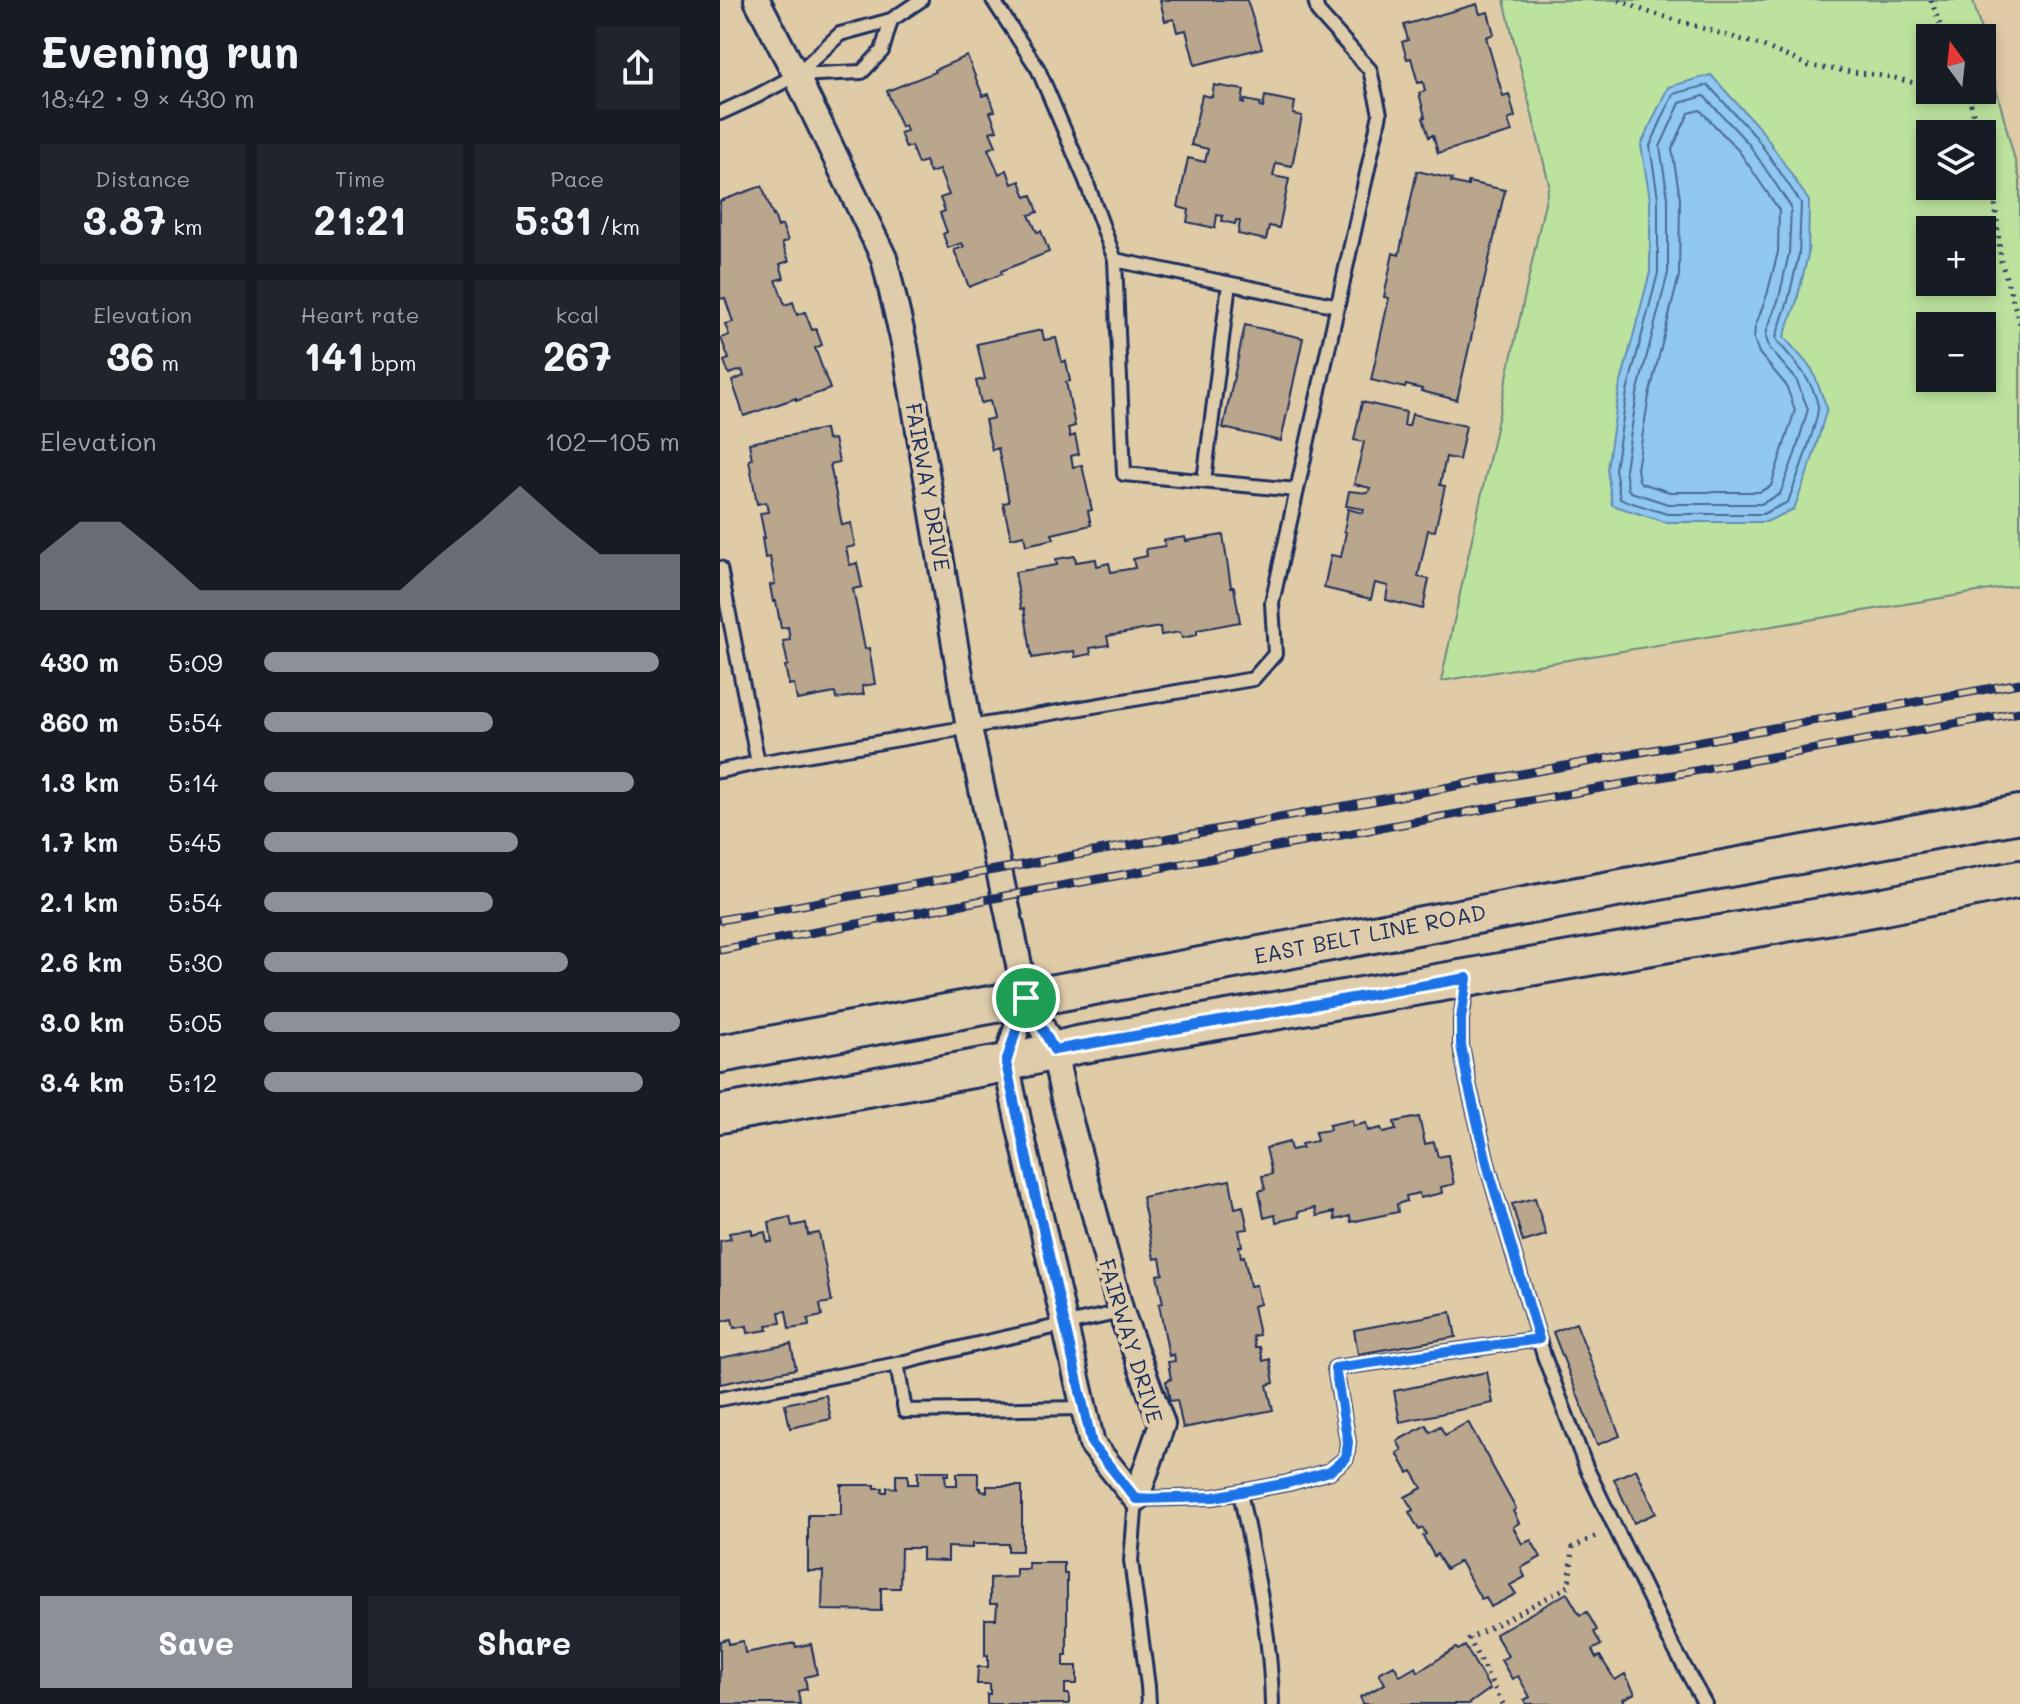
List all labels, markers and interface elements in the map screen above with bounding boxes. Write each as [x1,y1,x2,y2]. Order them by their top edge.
text: Evening run [40,22,299,79]
north arrow [1916,24,1996,104]
map controls [1916,24,1996,392]
button: share [596,26,680,110]
text: 18:42 · 9 × 430 m [40,81,255,115]
button: layers [1916,120,1996,200]
text: Distance [95,164,190,193]
text: Time [335,164,385,193]
text: Pace [550,164,604,193]
text: 3.87 [83,193,166,245]
text: 21:21 [314,193,406,245]
text: 5:31 [515,193,592,245]
text: km [166,212,203,241]
text: /km [592,212,640,241]
button: + [1916,216,1996,296]
text: Elevation [93,300,192,329]
text: Heart rate [301,300,419,329]
text: kcal [555,300,599,329]
button: − [1916,312,1996,392]
text: 36 [106,329,154,381]
text: 141 [304,329,364,381]
text: 267 [543,329,612,381]
text: m [154,348,179,377]
text: bpm [364,348,416,377]
street label: FAIRWAY DRIVE [899,400,958,573]
text: Elevation [40,424,157,458]
text: 102–105 m [545,424,680,458]
text: 430 m [40,645,119,679]
text: 5:09 [168,645,223,679]
text: 860 m [40,705,119,739]
text: 5:54 [168,705,222,739]
text: 1.3 km [40,765,119,799]
text: 5:14 [168,765,218,799]
text: 1.7 km [40,825,118,859]
text: 5:45 [168,825,222,859]
text: 2.1 km [40,885,118,919]
text: 5:54 [168,885,222,919]
street label: EAST BELT LINE ROAD [1251,897,1488,970]
text: 2.6 km [40,945,122,979]
text: 5:30 [168,945,223,979]
pin [992,964,1060,1032]
icon: arrive [1004,976,1048,1020]
text: 3.0 km [40,1005,124,1039]
text: 5:05 [168,1005,222,1039]
text: 3.4 km [40,1065,124,1099]
text: 5:12 [168,1065,217,1099]
street label: FAIRWAY DRIVE [1093,1255,1170,1427]
button: Save [40,1596,352,1688]
button: Share [368,1596,680,1688]

